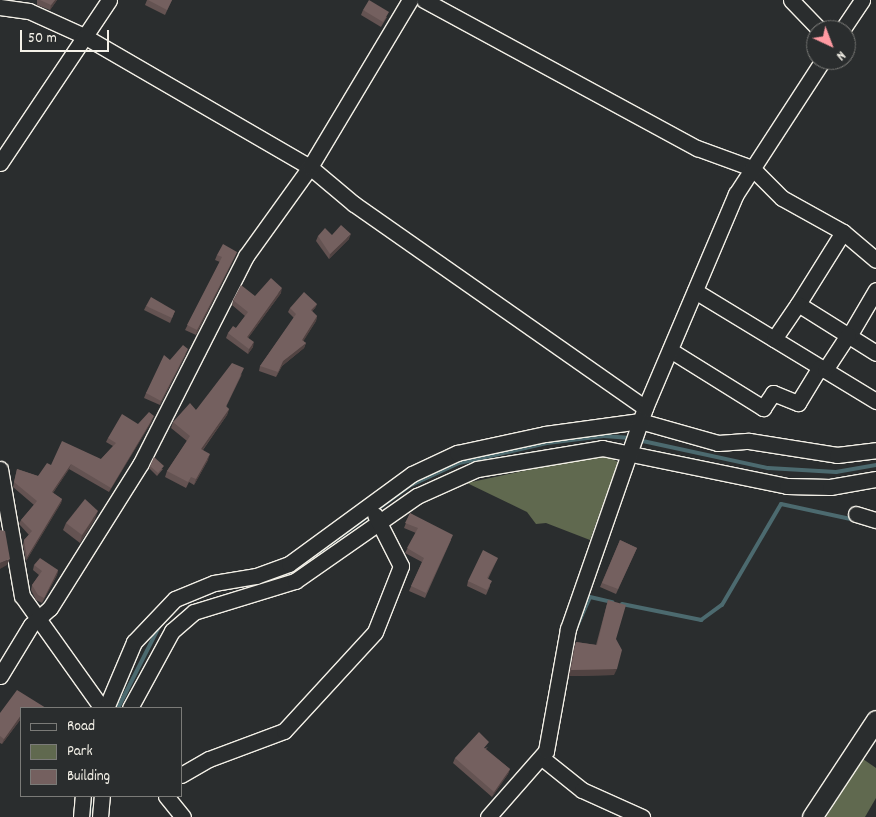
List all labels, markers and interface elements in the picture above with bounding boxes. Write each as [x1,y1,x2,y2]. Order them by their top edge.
scale bar [22,20,111,52]
north arrow [806,20,856,70]
text: 50 m [28,28,57,50]
text: N [831,46,850,65]
legend [20,707,182,797]
text: Road [67,716,95,738]
text: Park [67,741,93,763]
text: Building [67,766,110,788]

